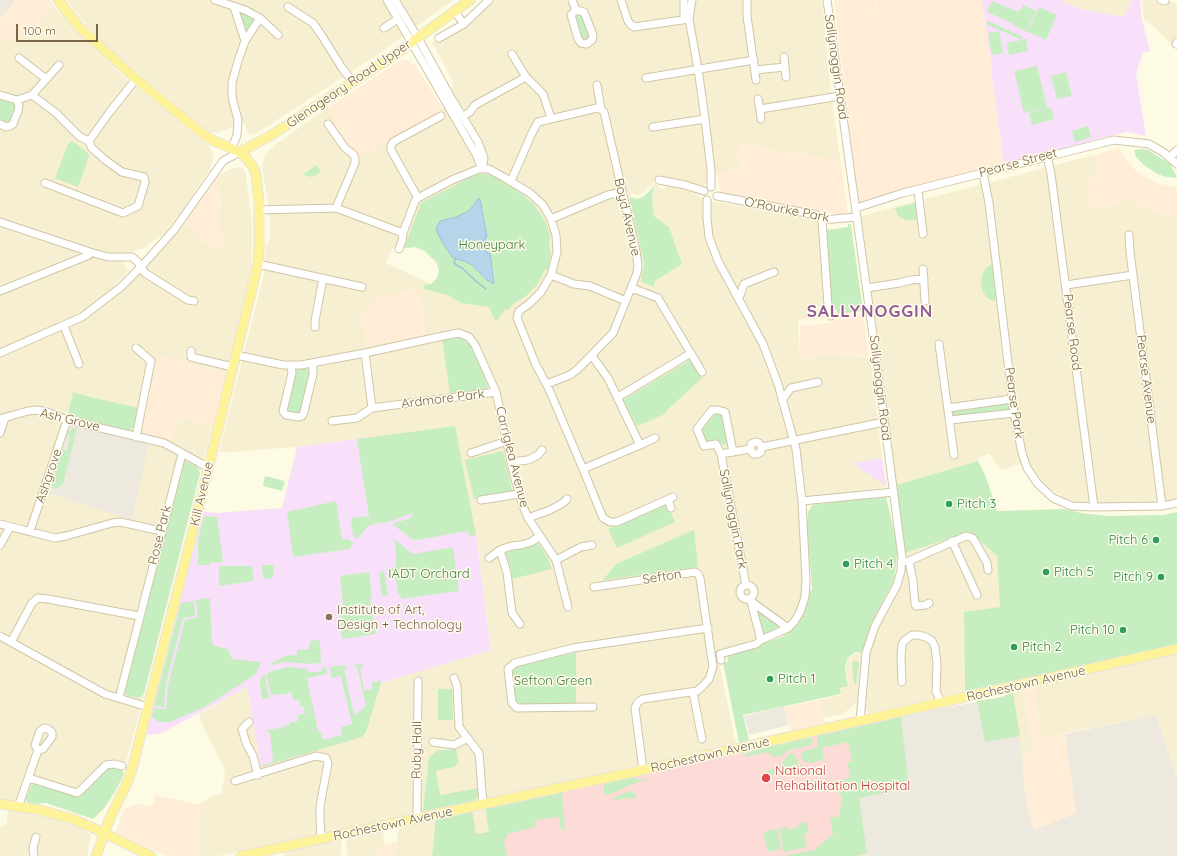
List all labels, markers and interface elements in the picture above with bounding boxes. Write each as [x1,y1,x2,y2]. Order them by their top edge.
street label: Sallynoggin Road [821,13,851,121]
scale bar [18,16,100,42]
text: 100 m [23,23,56,38]
street label: Glenageary Road Upper [284,36,414,132]
street label: Pearse Street [977,145,1059,181]
street label: Boyd Avenue [610,177,644,257]
street label: O'Rourke Park [743,194,831,226]
park label: Honeypark [458,237,526,253]
street label: Pearse Road [1060,293,1084,371]
district label: SALLYNOGGIN [807,302,933,322]
street label: Sallynoggin Road [866,334,894,442]
street label: Pearse Avenue [1133,334,1159,424]
street label: Pearse Park [1001,366,1027,440]
street label: Ardmore Park [400,386,486,412]
street label: Ash Grove [38,405,102,435]
street label: Carriglea Avenue [492,405,532,509]
street label: Ashgrove [32,447,66,505]
street label: Kill Avenue [187,460,217,528]
street label: Sallynoggin Park [716,468,750,570]
place label: Pitch 3 [957,496,996,512]
marker: Pitch 3 [944,499,954,509]
street label: Rose Park [145,504,175,566]
place label: Pitch 6 [1108,532,1148,548]
marker: Pitch 6 [1151,535,1161,545]
place label: Pitch 4 [854,556,893,572]
marker: Pitch 4 [841,559,851,569]
place label: Pitch 5 [1054,564,1094,580]
park label: IADT Orchard [388,566,470,582]
street label: Sefton [641,566,683,588]
marker: Pitch 5 [1041,567,1051,577]
place label: Pitch 9 [1113,569,1153,585]
marker: Pitch 9 [1156,572,1166,582]
place label: Institute of Art, Design + Technology [337,602,462,633]
marker: Institute of Art, Design + Technology [324,612,334,622]
place label: Pitch 10 [1070,622,1115,638]
marker: Pitch 10 [1118,625,1128,635]
place label: Pitch 2 [1022,639,1062,655]
marker: Pitch 2 [1009,642,1019,652]
street label: Rochestown Avenue [965,663,1087,705]
place label: Pitch 1 [778,671,815,687]
park label: Sefton Green [514,673,592,689]
marker: Pitch 1 [765,674,775,684]
street label: Ruby Hall [409,721,425,779]
street label: Rochestown Avenue [649,734,771,776]
place label: National Rehabilitation Hospital [775,763,910,794]
marker: National Rehabilitation Hospital [760,772,772,784]
street label: Rochestown Avenue [332,804,454,844]

